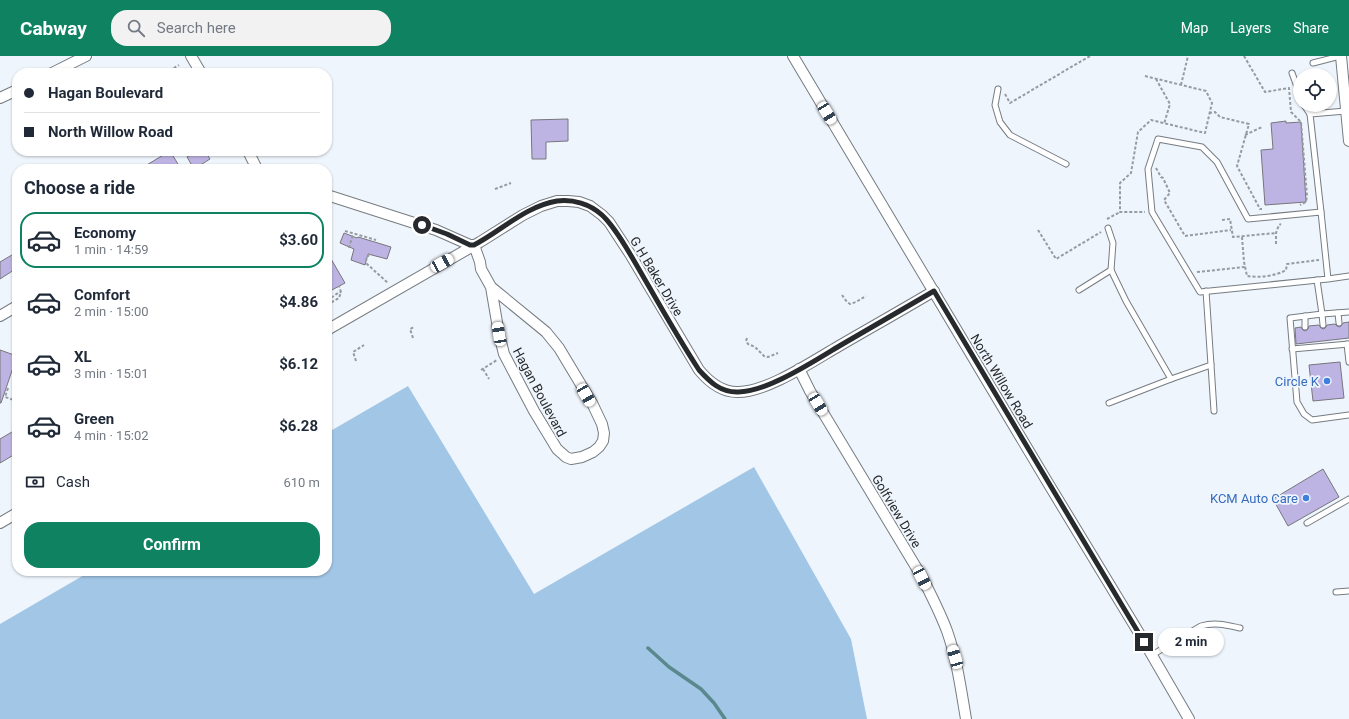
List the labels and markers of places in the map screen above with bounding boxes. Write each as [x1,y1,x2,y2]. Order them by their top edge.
place label: Circle K [1275,374,1320,389]
marker: Circle K [1322,376,1332,386]
place label: KCM Auto Care [1210,491,1298,506]
marker: KCM Auto Care [1301,493,1311,503]

